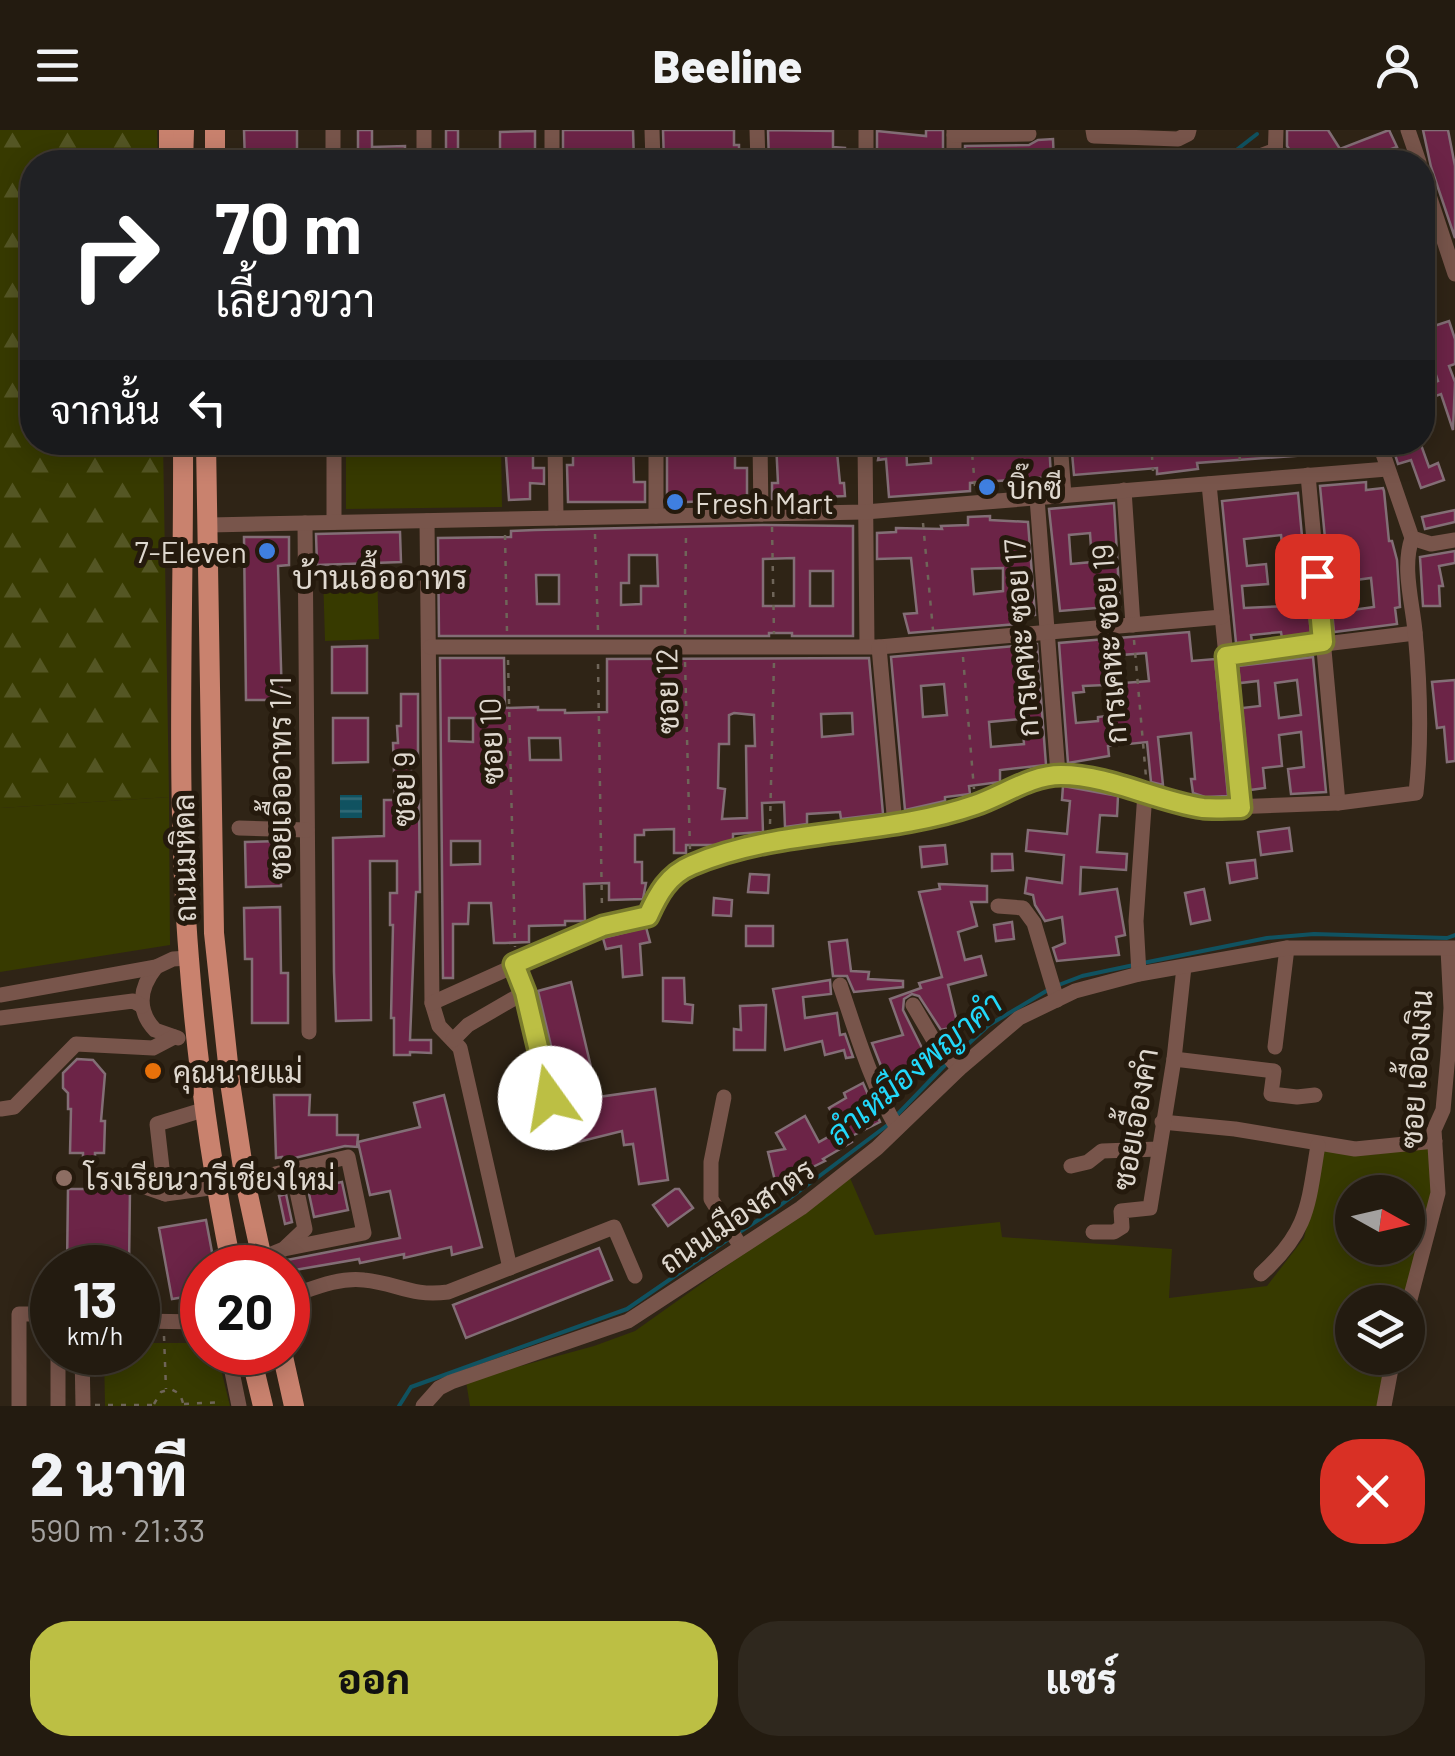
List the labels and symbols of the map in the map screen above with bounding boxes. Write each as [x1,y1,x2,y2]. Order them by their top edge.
place label: บิ๊กซี [1007,463,1062,505]
marker: บิ๊กซี [976,476,998,498]
place label: Fresh Mart [695,484,834,520]
marker: Fresh Mart [664,491,686,513]
place label: 7-Eleven [134,533,247,569]
pin [1275,534,1360,619]
street label: การเคหะ ซอย 17 [995,538,1045,738]
marker: 7-Eleven [256,540,278,562]
street label: การเคหะ ซอย 19 [1083,543,1133,745]
district label: บ้านเอื้ออาทร [293,549,467,595]
street label: ซอย 12 [647,648,685,734]
street label: ซอยเอื้ออาทร 1/1 [254,676,297,880]
street label: ซอย 10 [470,697,510,785]
street label: ซอย 9 [385,752,421,826]
street label: ถนนมหิดล [164,794,202,922]
water label: ลำเหมืองพญาคำ [818,983,1010,1153]
street label: ซอย เอื้องเงิน [1385,988,1439,1150]
street label: ซอยเอื้องคำ [1097,1044,1164,1193]
position arrow [498,1046,602,1150]
place label: คุณนายแม่ [173,1053,303,1094]
marker: คุณนายแม่ [142,1060,164,1082]
street label: ถนนเมืองสาตร [652,1150,820,1280]
place label: โรงเรียนวารีเชียงใหม่ [82,1160,335,1196]
marker: โรงเรียนวารีเชียงใหม่ [53,1167,75,1189]
north arrow [1335,1175,1425,1265]
speed limit sign: 20 [180,1245,310,1375]

